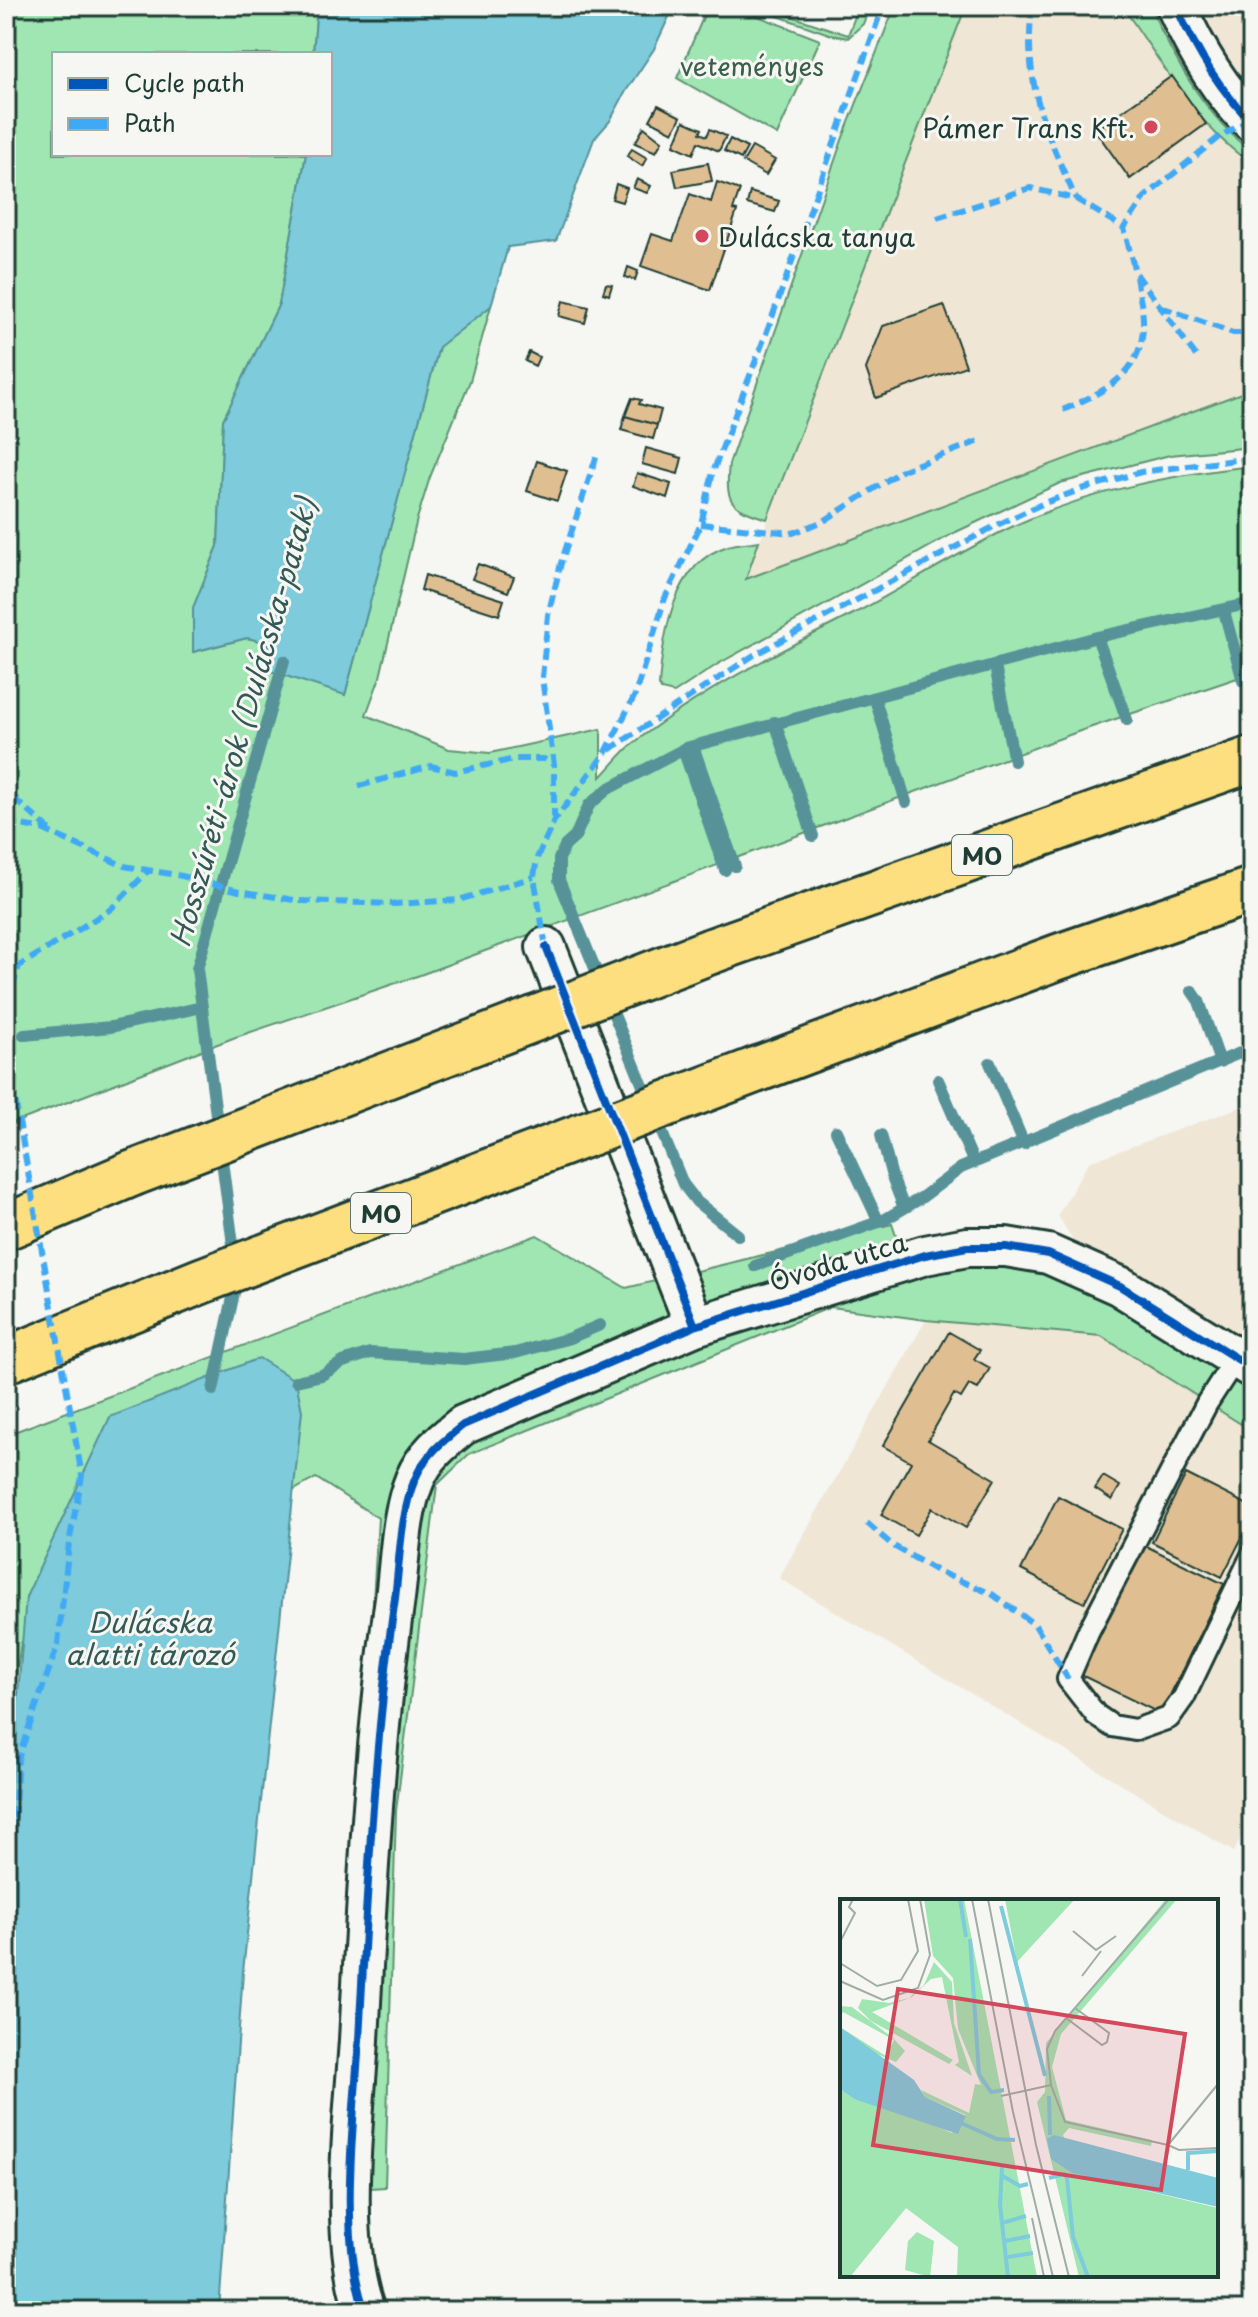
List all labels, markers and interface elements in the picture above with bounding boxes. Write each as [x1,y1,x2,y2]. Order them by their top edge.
park label: veteményes [680,46,824,85]
legend [52,52,332,156]
text: Cycle path [124,64,245,100]
text: Path [124,104,176,140]
place label: Pámer Trans Kft. [922,108,1135,147]
marker: Pámer Trans Kft. [1142,118,1160,136]
place label: Dulácska tanya [718,217,916,256]
marker: Dulácska tanya [693,227,711,245]
water label: Hosszúréti-árok (Dulácska-patak) [157,491,327,951]
road number: M0 [952,835,1012,875]
road number: M0 [351,1193,411,1233]
street label: Óvoda utca [764,1221,913,1300]
water label: Dulácska alatti tározó [65,1600,237,1675]
inset map [840,1899,1218,2277]

